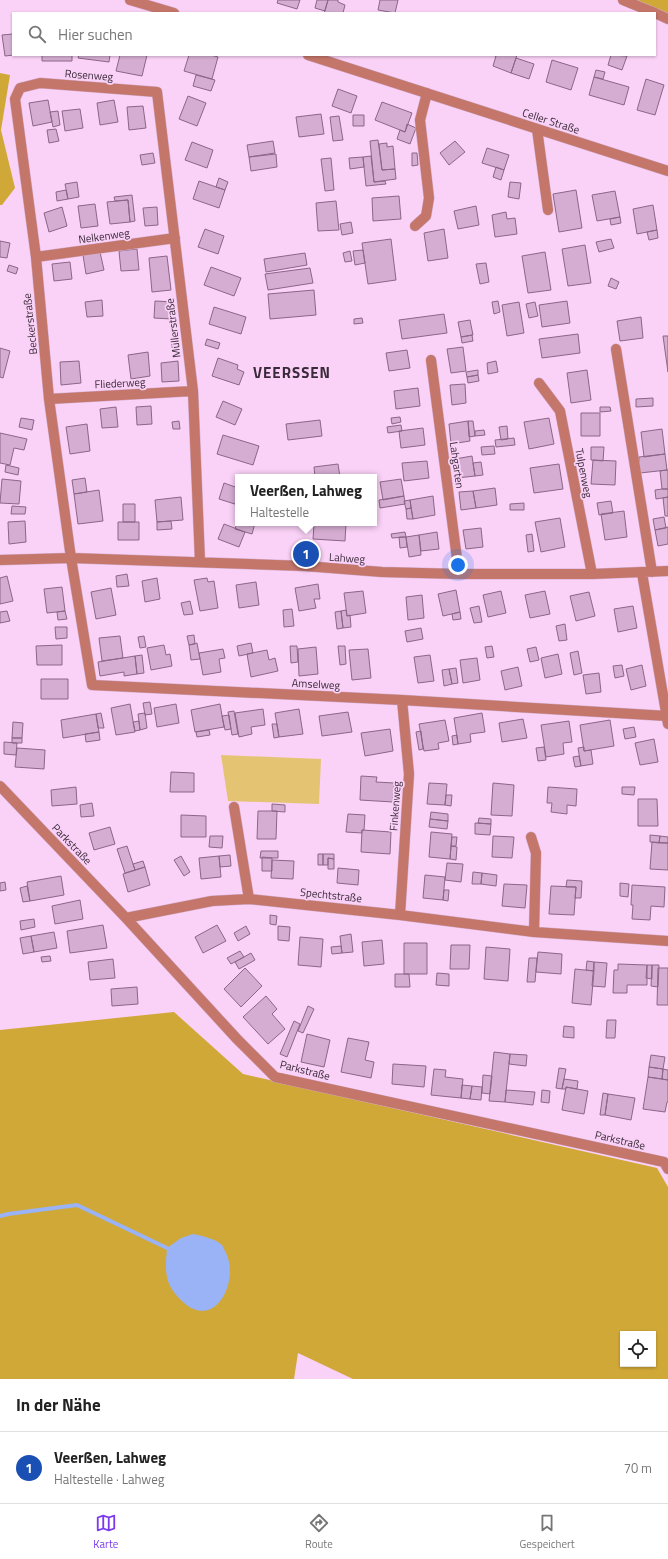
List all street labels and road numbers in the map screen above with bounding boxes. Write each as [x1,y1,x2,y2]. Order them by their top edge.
street label: Rosenweg [64,65,114,85]
street label: Celler Straße [520,104,582,138]
street label: Nelkenweg [77,224,131,248]
street label: Beckerstraße [19,292,41,356]
street label: Müllerstraße [161,297,185,359]
street label: Fliederweg [94,374,146,392]
street label: Lahgarten [446,441,468,489]
street label: Tulpenweg [571,447,597,499]
street label: Lahweg [328,549,366,567]
street label: Amselweg [291,675,341,693]
street label: Finkenweg [385,780,405,832]
street label: Parkstraße [48,820,96,868]
street label: Spechtstraße [299,884,363,906]
street label: Parkstraße [278,1056,332,1084]
street label: Parkstraße [593,1126,647,1154]

